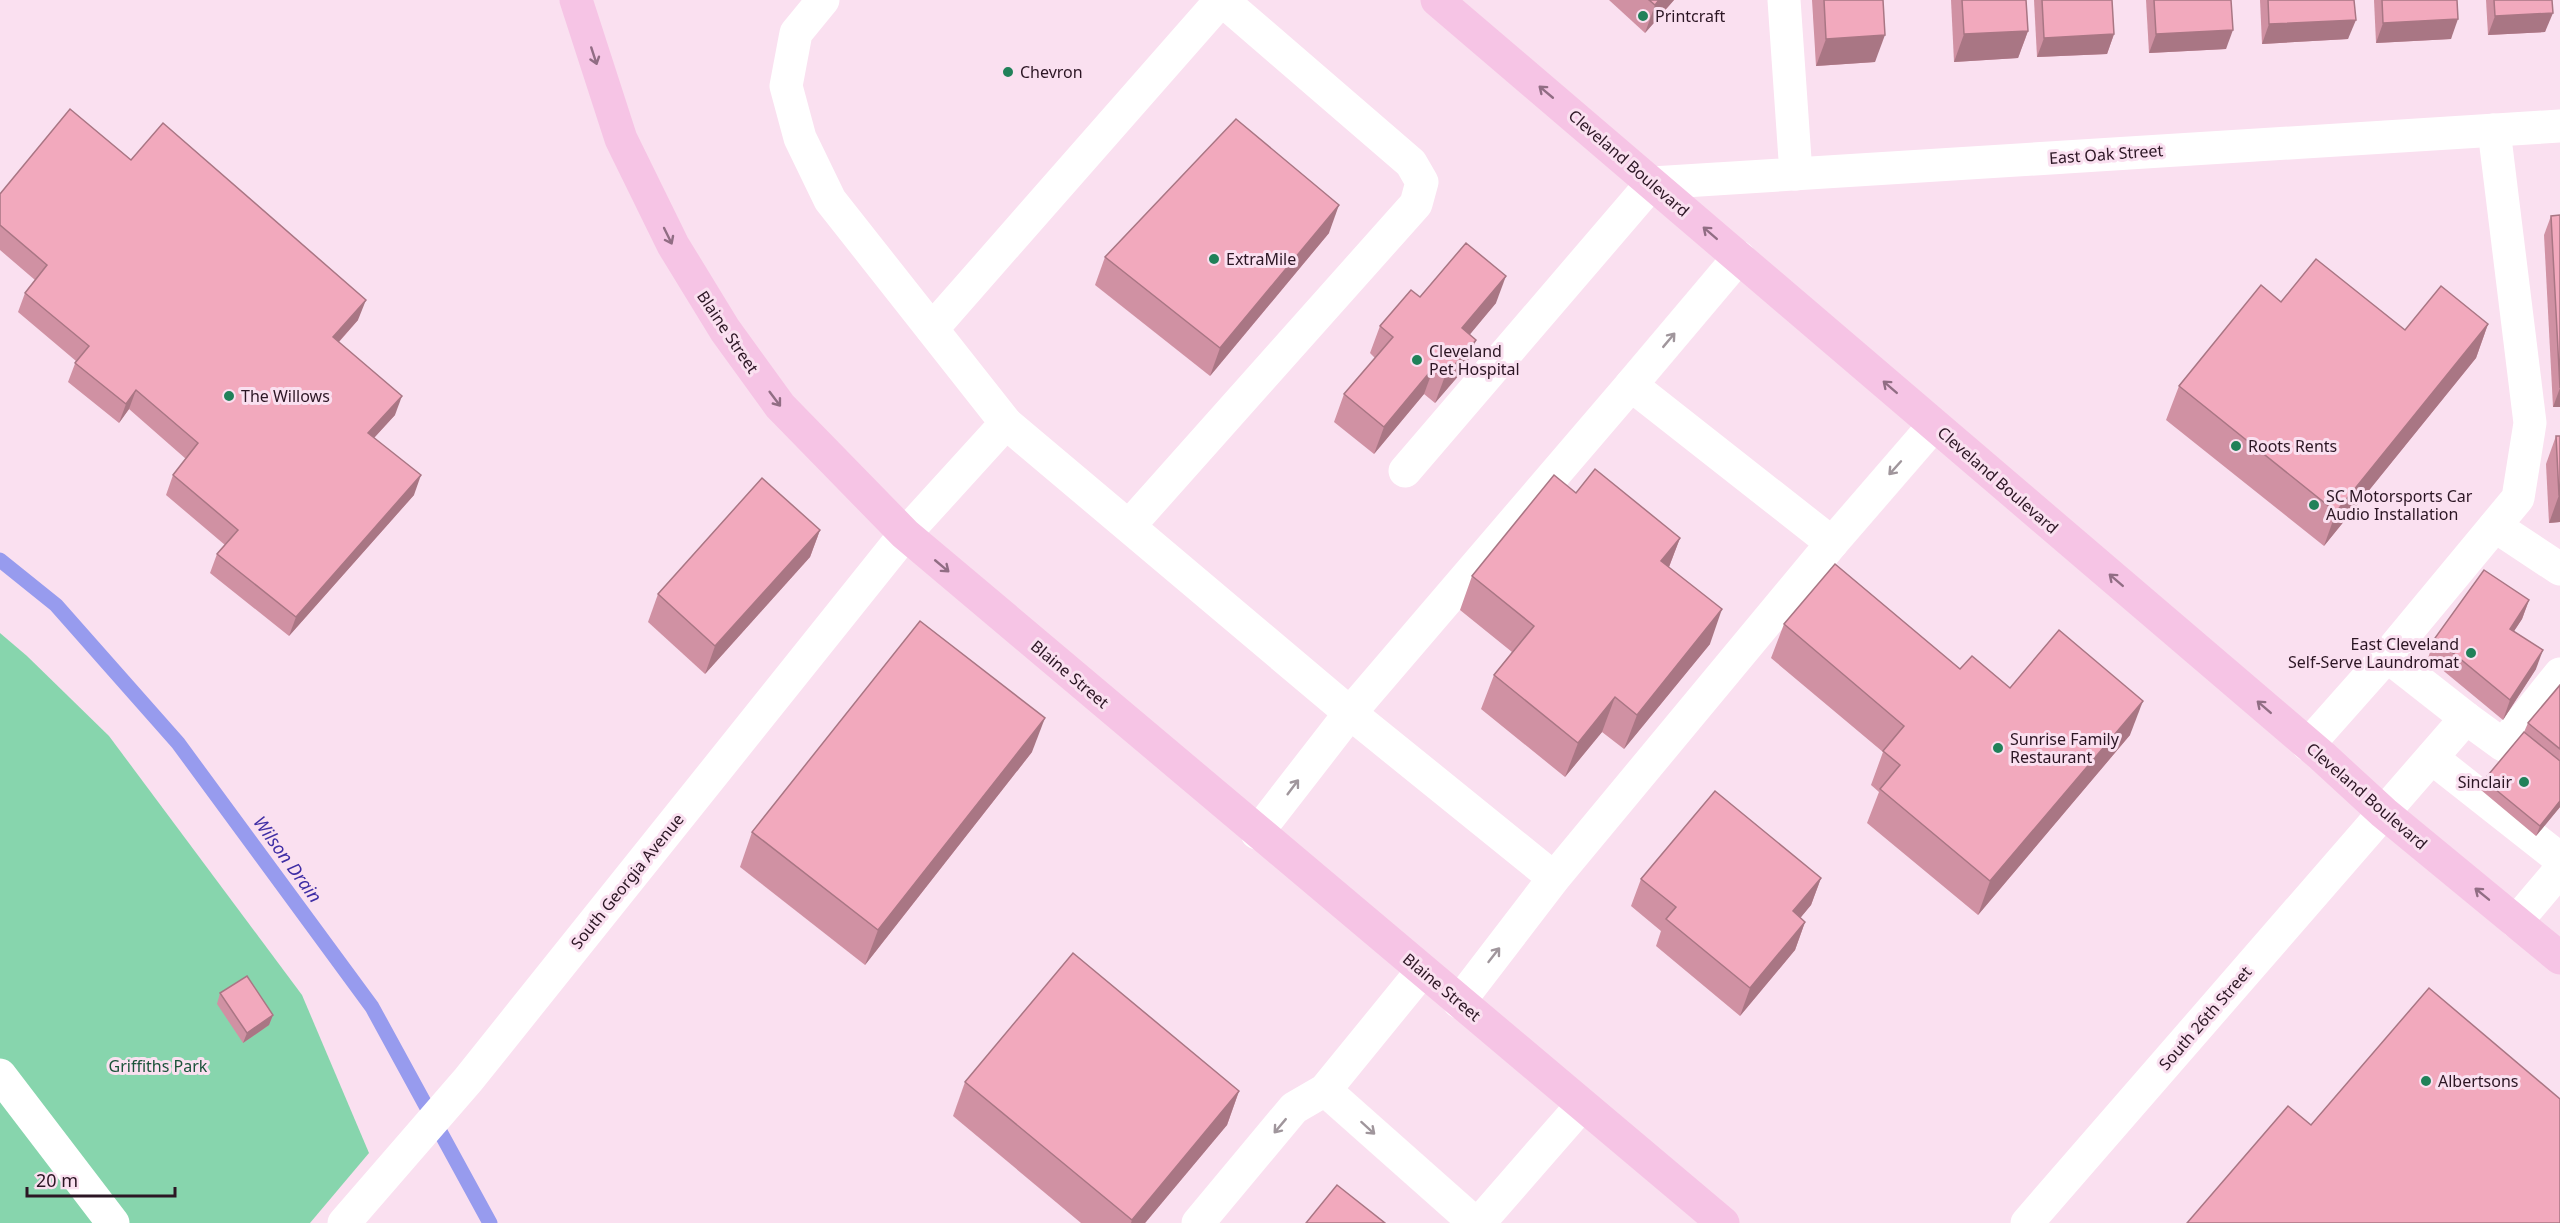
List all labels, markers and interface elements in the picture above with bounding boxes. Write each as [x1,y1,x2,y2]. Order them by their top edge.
place label: Printcraft [1655,5,1726,27]
marker: Printcraft [1636,9,1650,23]
one-way arrow [589,46,600,65]
place label: Chevron [1020,61,1083,83]
marker: Chevron [1001,65,1015,79]
one-way arrow [1538,86,1554,99]
street label: Cleveland Boulevard [1564,104,1694,222]
street label: East Oak Street [2048,139,2164,169]
one-way arrow [663,226,675,244]
one-way arrow [1703,226,1718,240]
place label: ExtraMile [1226,248,1296,270]
marker: ExtraMile [1207,252,1221,266]
street label: Blaine Street [692,286,764,378]
one-way arrow [1662,332,1675,348]
place label: Cleveland Pet Hospital [1429,340,1520,380]
marker: Cleveland Pet Hospital [1410,353,1424,367]
one-way arrow [1883,380,1898,394]
place label: The Willows [241,385,330,407]
marker: The Willows [222,389,236,403]
one-way arrow [769,390,781,406]
street label: Cleveland Boulevard [1933,421,2063,539]
place label: Roots Rents [2248,435,2337,457]
marker: Roots Rents [2229,439,2243,453]
one-way arrow [1888,461,1902,476]
place label: SC Motorsports Car Audio Installation [2326,485,2473,525]
marker: SC Motorsports Car Audio Installation [2307,498,2321,512]
one-way arrow [934,559,949,573]
one-way arrow [2109,573,2124,587]
place label: East Cleveland Self-Serve Laundromat [2288,633,2459,673]
street label: Blaine Street [1026,635,1114,713]
marker: East Cleveland Self-Serve Laundromat [2464,646,2478,660]
one-way arrow [2257,700,2272,714]
place label: Sunrise Family Restaurant [2010,728,2120,768]
street label: Cleveland Boulevard [2302,737,2432,855]
marker: Sunrise Family Restaurant [1991,741,2005,755]
place label: Sinclair [2458,771,2512,793]
marker: Sinclair [2517,775,2531,789]
one-way arrow [1287,779,1299,795]
street label: South Georgia Avenue [566,809,688,953]
water label: Wilson Drain [248,811,328,907]
one-way arrow [2475,888,2491,901]
street label: Blaine Street [1398,948,1486,1026]
one-way arrow [1488,948,1501,964]
street label: South 26th Street [2154,961,2256,1075]
park label: Griffiths Park [109,1055,208,1077]
place label: Albertsons [2438,1070,2519,1092]
marker: Albertsons [2419,1074,2433,1088]
one-way arrow [1273,1118,1286,1134]
one-way arrow [1360,1121,1375,1135]
scale bar [27,1160,176,1198]
text: 20 m [36,1168,78,1192]

